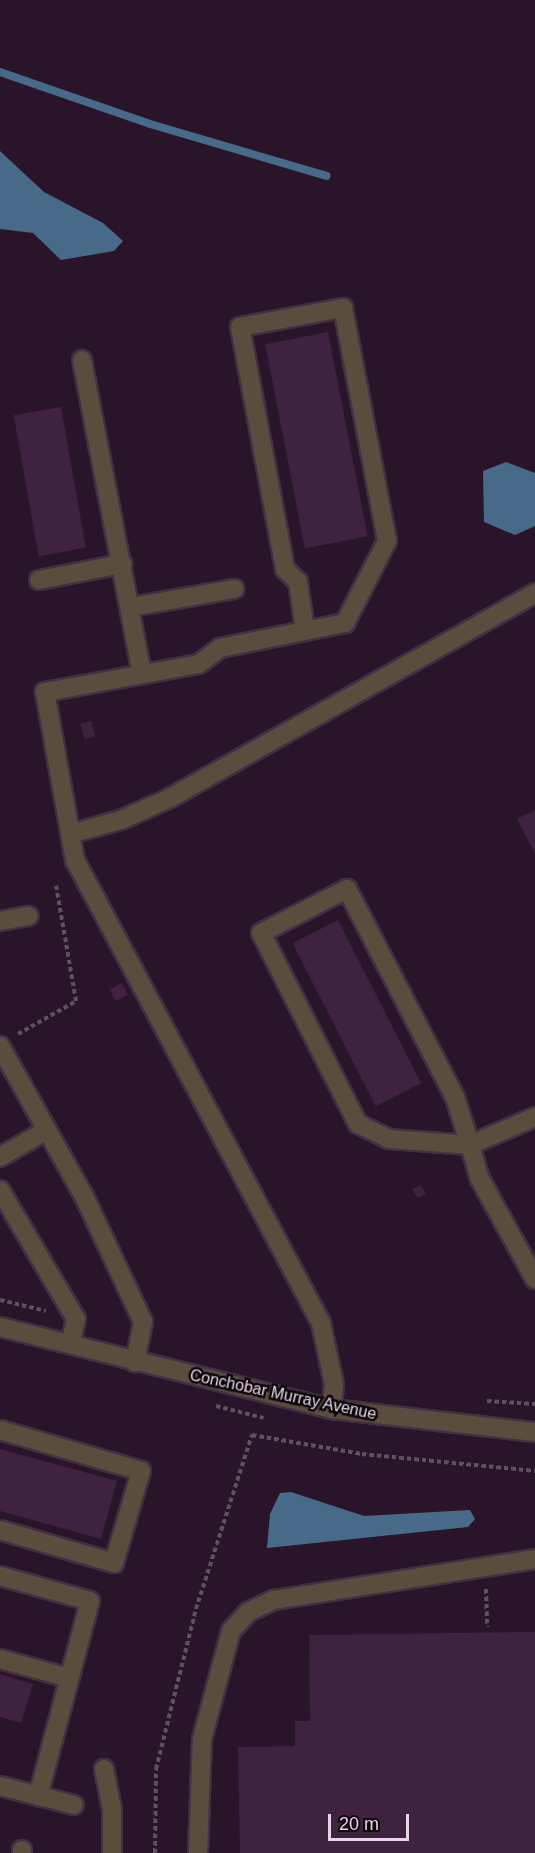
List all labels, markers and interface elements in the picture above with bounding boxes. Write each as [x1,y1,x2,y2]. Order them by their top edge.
street label: Conchobar Murray Avenue [188,1366,378,1424]
scale bar [331,1802,412,1840]
text: 20 m [339,1814,379,1834]

